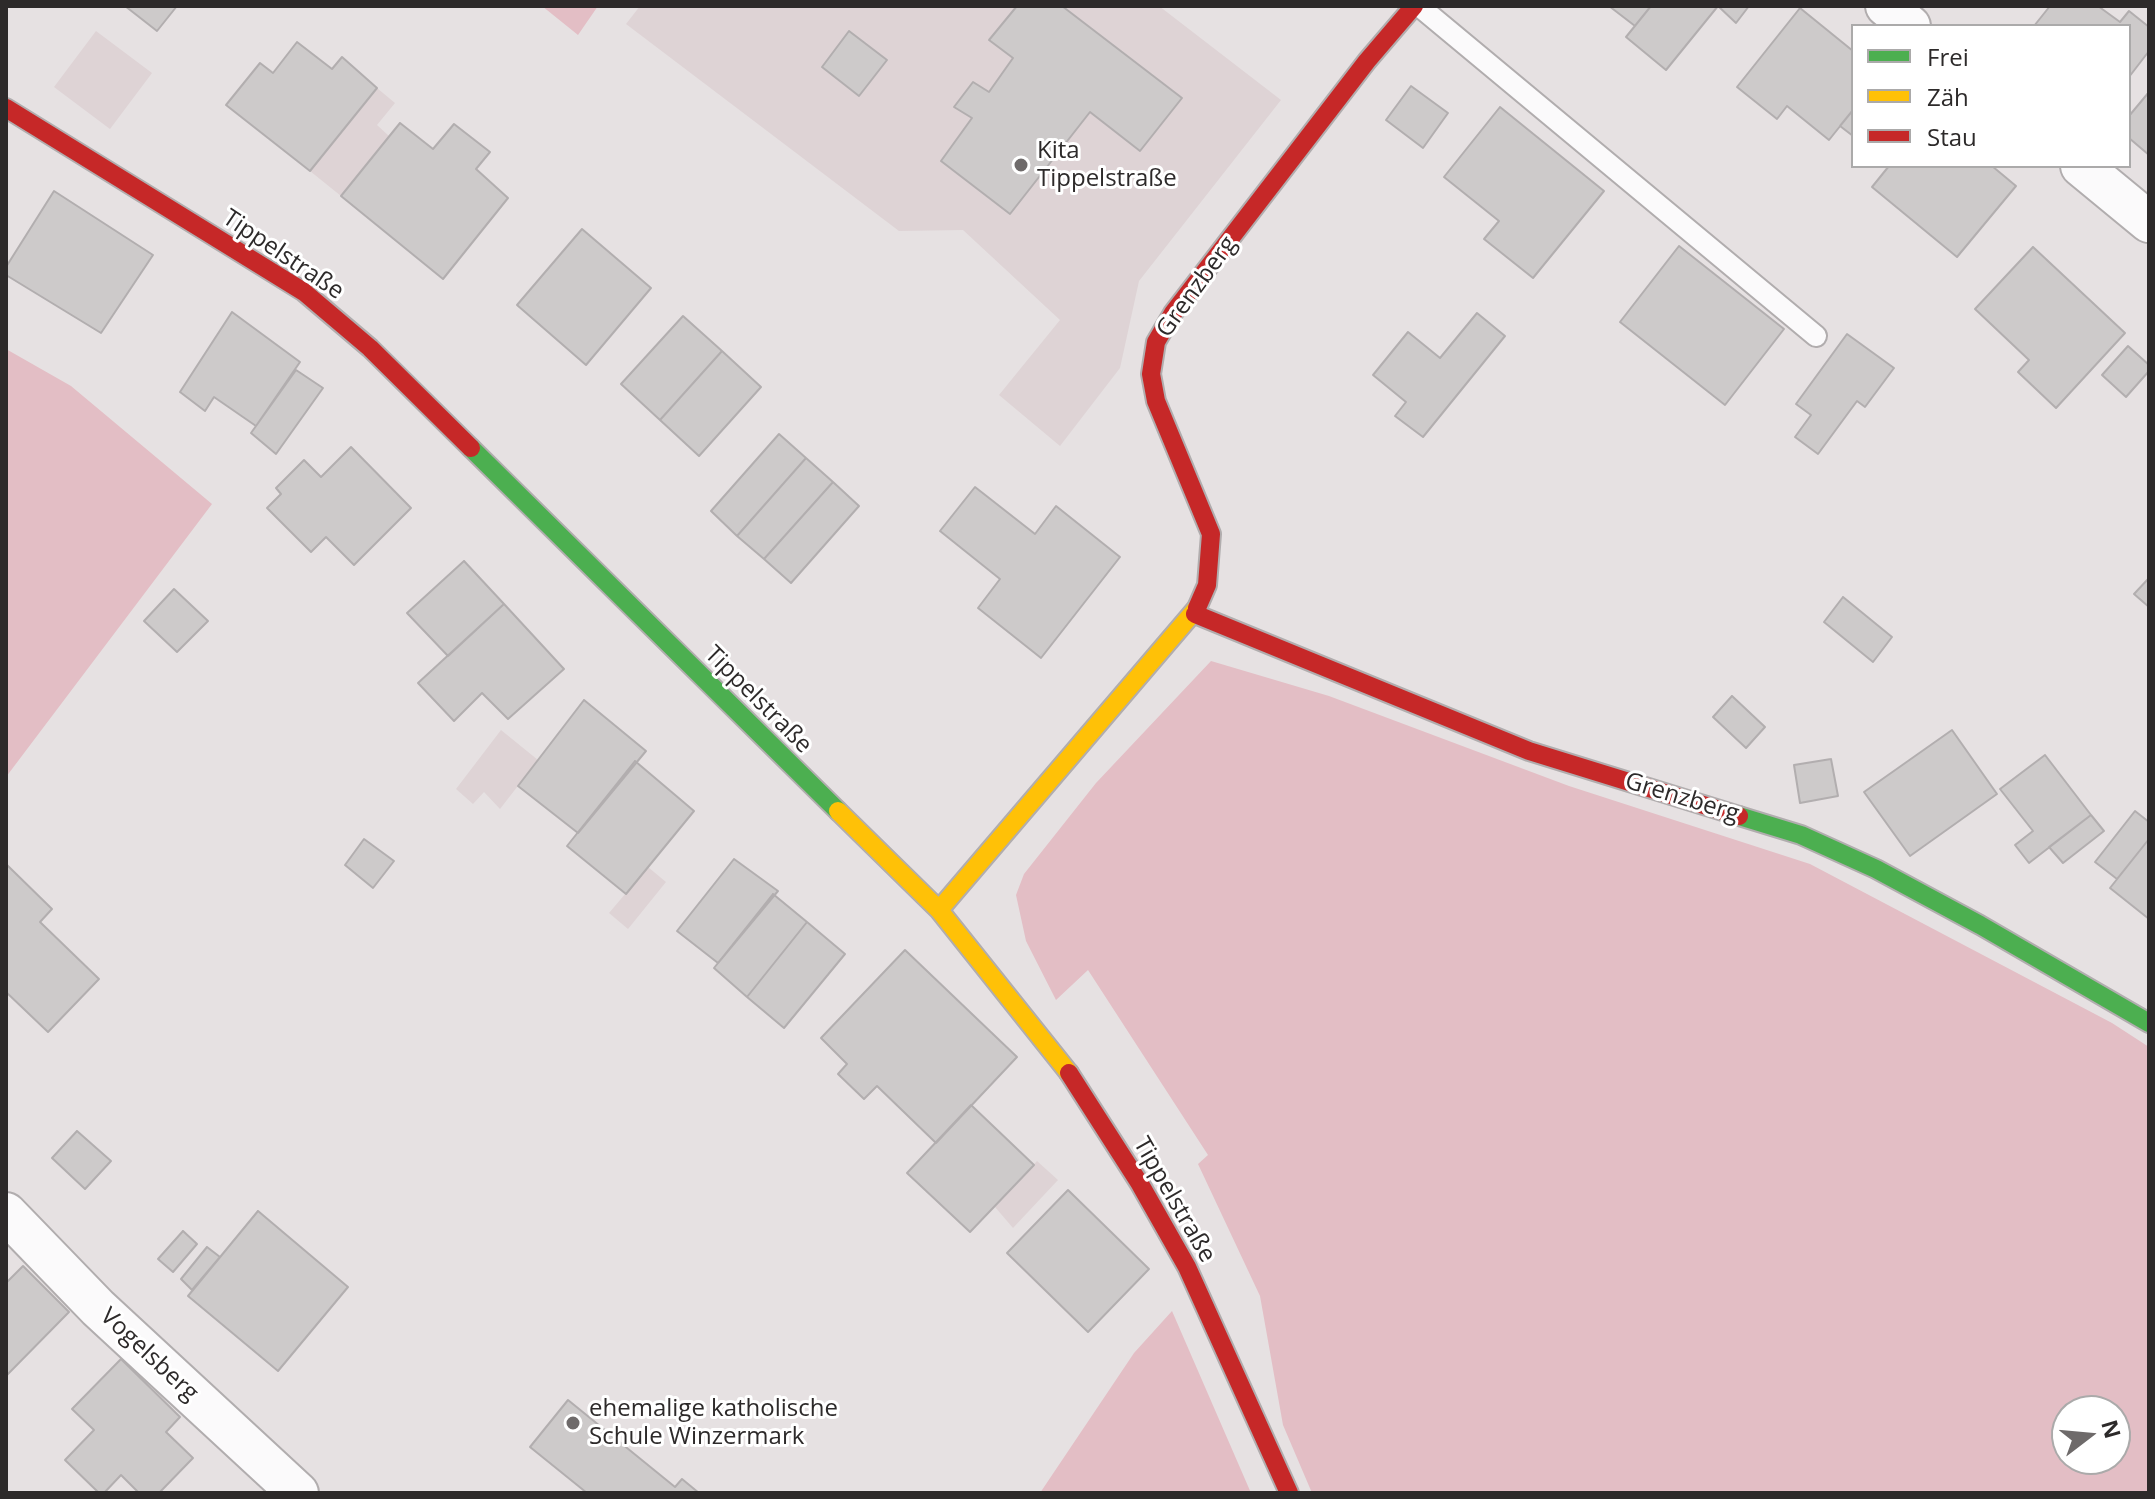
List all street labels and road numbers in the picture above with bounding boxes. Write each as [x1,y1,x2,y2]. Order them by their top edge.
street label: Tippelstraße [217,204,349,306]
street label: Grenzberg [1151,231,1243,343]
street label: Tippelstraße [698,640,818,760]
street label: Grenzberg [1622,767,1742,829]
street label: Tippelstraße [1127,1132,1221,1268]
street label: Vogelsberg [94,1302,204,1408]

